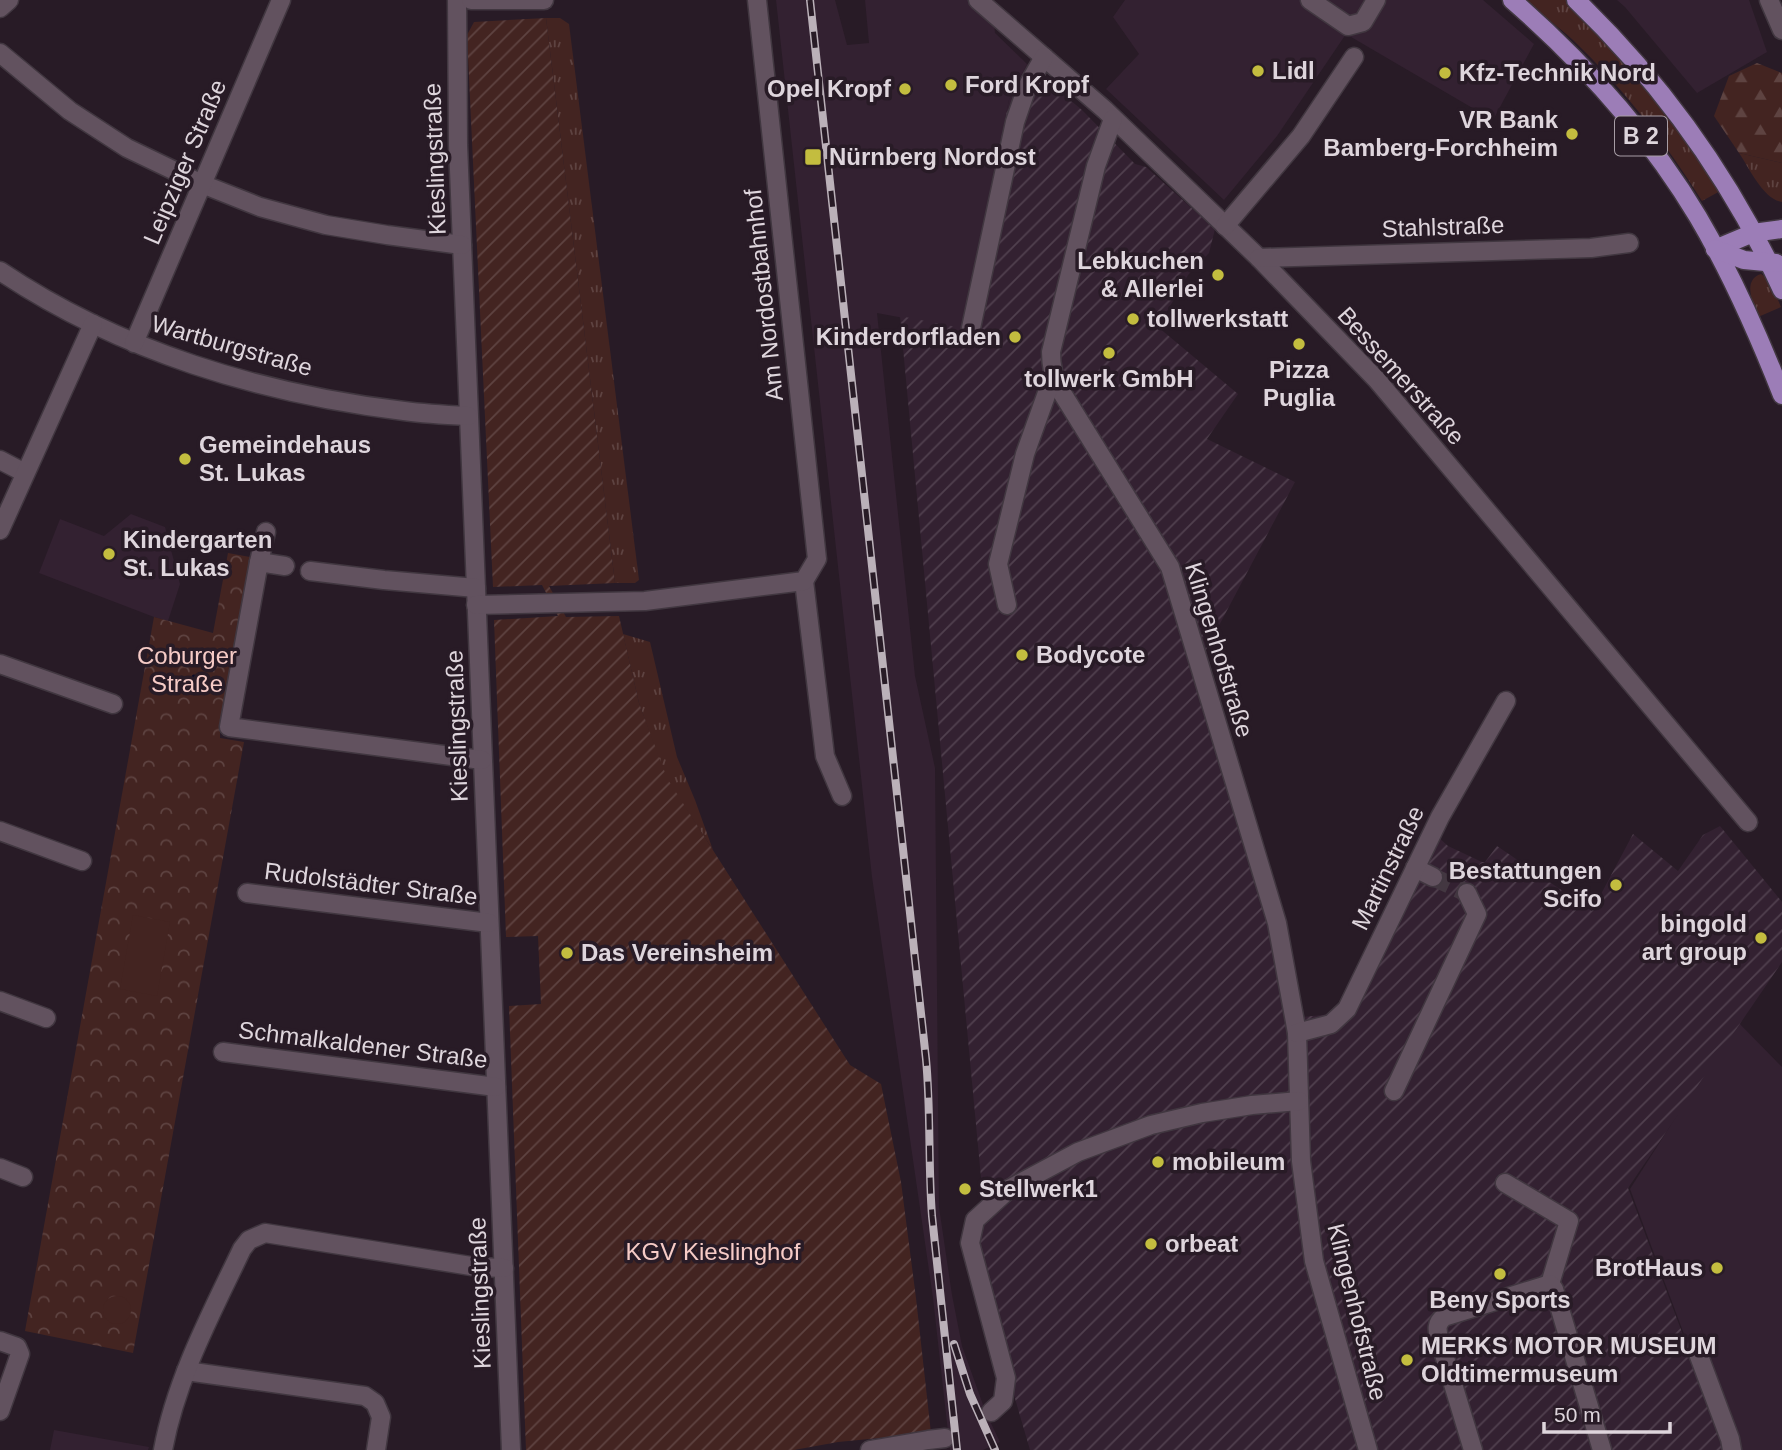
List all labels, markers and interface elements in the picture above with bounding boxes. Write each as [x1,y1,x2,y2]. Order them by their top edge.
place label: Lidl [1272,57,1315,84]
place label: Kfz-Technik Nord [1459,59,1656,86]
marker: Lidl [1250,63,1266,79]
marker: Kfz-Technik Nord [1437,65,1453,81]
place label: Ford Kropf [965,71,1090,98]
street label: Leipziger Straße [138,75,231,248]
place label: Opel Kropf [767,75,892,102]
marker: Ford Kropf [943,77,959,93]
marker: Opel Kropf [897,81,913,97]
street label: Kieslingstraße [418,83,451,235]
place label: VR Bank Bamberg-Forchheim [1323,106,1559,161]
road number: B 2 [1615,116,1667,155]
marker: VR Bank Bamberg-Forchheim [1564,126,1580,142]
place label: Nürnberg Nordost [829,143,1036,170]
marker: Nürnberg Nordost [803,147,823,167]
street label: Am Nordostbahnhof [739,187,788,403]
street label: Stahlstraße [1381,211,1505,242]
place label: Lebkuchen & Allerlei [1077,247,1204,302]
marker: Lebkuchen & Allerlei [1210,267,1226,283]
street label: Bessemerstraße [1332,301,1470,450]
place label: tollwerkstatt [1147,305,1288,332]
street label: Wartburgstraße [149,310,316,381]
marker: tollwerkstatt [1125,311,1141,327]
place label: Kinderdorfladen [816,323,1001,350]
marker: Kinderdorfladen [1007,329,1023,345]
marker: Pizza Puglia [1291,336,1307,352]
marker: tollwerk GmbH [1101,345,1117,361]
place label: Pizza Puglia [1263,356,1336,411]
place label: tollwerk GmbH [1024,365,1194,392]
place label: Gemeindehaus St. Lukas [199,431,371,486]
marker: Gemeindehaus St. Lukas [177,451,193,467]
place label: Kindergarten St. Lukas [123,526,272,581]
marker: Kindergarten St. Lukas [101,546,117,562]
street label: Klingenhofstraße [1180,559,1259,741]
place label: Bodycote [1036,641,1145,668]
park label: Coburger Straße [137,642,237,697]
marker: Bodycote [1014,647,1030,663]
street label: Kieslingstraße [440,650,473,802]
street label: Martinstraße [1346,801,1429,934]
street label: Rudolstädter Straße [263,857,479,910]
place label: Bestattungen Scifo [1449,857,1602,912]
marker: Bestattungen Scifo [1608,877,1624,893]
place label: bingold art group [1642,910,1747,965]
marker: bingold art group [1753,930,1769,946]
place label: Das Vereinsheim [581,939,773,966]
marker: Das Vereinsheim [559,945,575,961]
street label: Schmalkaldener Straße [237,1016,489,1073]
place label: mobileum [1172,1148,1285,1175]
marker: mobileum [1150,1154,1166,1170]
place label: Stellwerk1 [979,1175,1098,1202]
marker: Stellwerk1 [957,1181,973,1197]
street label: Kieslingstraße [463,1217,496,1369]
street label: Klingenhofstraße [1322,1221,1393,1403]
place label: orbeat [1165,1230,1238,1257]
marker: orbeat [1143,1236,1159,1252]
park label: KGV Kieslinghof [626,1238,801,1265]
place label: BrotHaus [1595,1254,1703,1281]
marker: BrotHaus [1709,1260,1725,1276]
marker: Beny Sports [1492,1266,1508,1282]
place label: Beny Sports [1429,1286,1571,1313]
place label: MERKS MOTOR MUSEUM Oldtimermuseum [1421,1332,1717,1387]
marker: MERKS MOTOR MUSEUM Oldtimermuseum [1399,1352,1415,1368]
scale bar [1544,1390,1670,1434]
text: 50 m [1554,1403,1601,1426]

